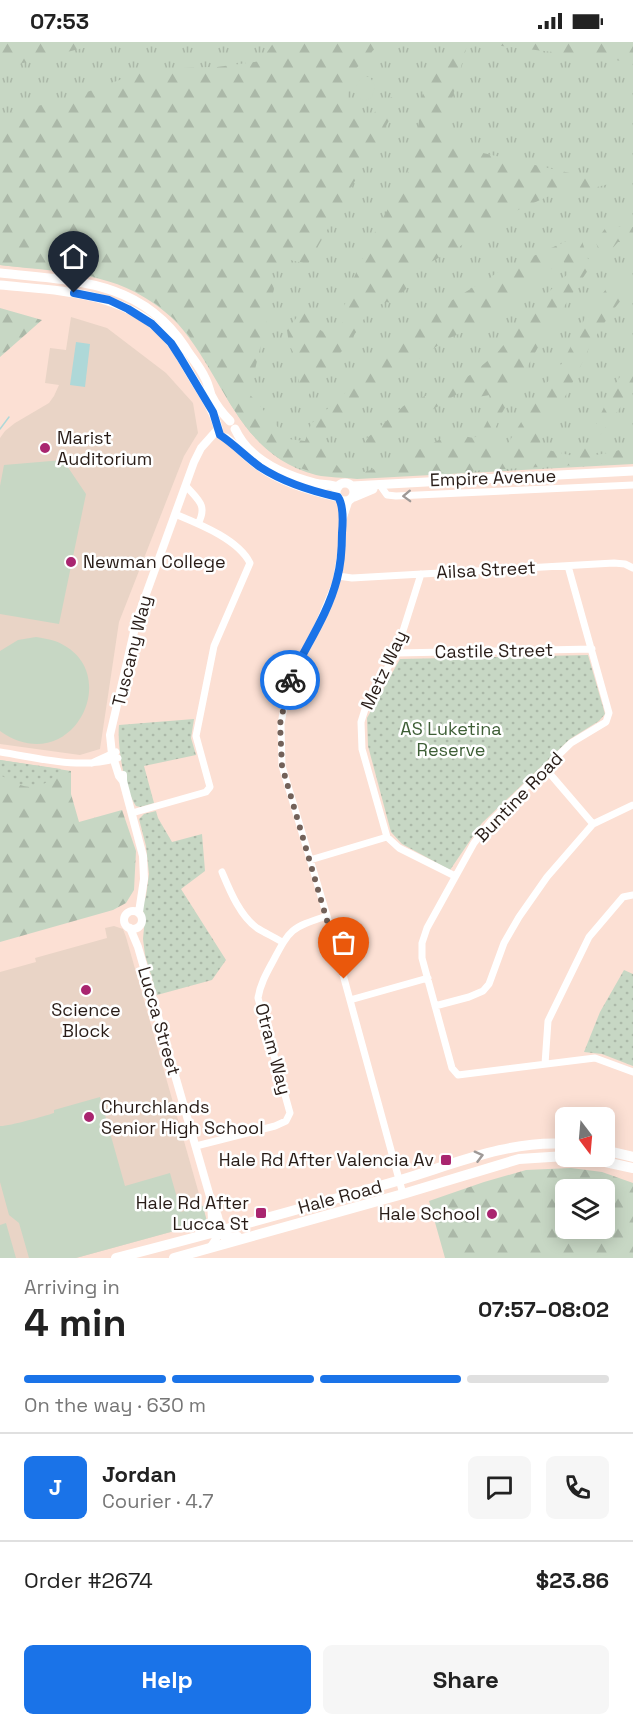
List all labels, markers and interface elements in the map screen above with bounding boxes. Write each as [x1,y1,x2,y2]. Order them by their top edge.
text: 07:53 [30,7,89,35]
pin [48,231,99,293]
icon: home [57,240,90,273]
place label: Marist Auditorium [57,426,152,470]
marker: Marist Auditorium [38,441,52,455]
street label: Empire Avenue [429,464,557,491]
one-way arrow [402,489,411,502]
place label: Newman College [83,550,226,573]
marker: Newman College [64,555,78,569]
street label: Ailsa Street [436,555,536,584]
street label: Tuscany Way [107,593,156,709]
street label: Metz Way [355,627,412,713]
street label: Castile Street [435,638,553,663]
courier [260,650,320,710]
icon: bike [274,664,307,697]
park label: AS Luketina Reserve [400,717,502,761]
street label: Buntine Road [470,747,568,847]
pin [318,917,369,979]
icon: bag [327,926,360,959]
street label: Lucca Street [133,964,186,1078]
marker: Science Block [79,983,93,997]
place label: Science Block [51,998,121,1042]
street label: Otram Way [250,1001,297,1097]
place label: Churchlands Senior High School [101,1095,264,1139]
north arrow [555,1107,615,1167]
map controls [555,1107,615,1239]
marker: Churchlands Senior High School [82,1110,96,1124]
place label: Hale Rd After Valencia Av [219,1148,434,1171]
one-way arrow [474,1150,484,1163]
marker: Hale Rd After Valencia Av [439,1153,453,1167]
street label: Hale Road [295,1174,384,1219]
button: layers [555,1179,615,1239]
place label: Hale Rd After Lucca St [136,1191,249,1235]
place label: Hale School [379,1202,480,1225]
marker: Hale Rd After Lucca St [254,1206,268,1220]
marker: Hale School [485,1207,499,1221]
text: Arriving in [24,1274,120,1300]
text: 07:57–08:02 [478,1295,609,1323]
text: 4 min [24,1298,126,1347]
text: On the way · 630 m [24,1392,206,1418]
button: chat [468,1456,531,1519]
button: phone [546,1456,609,1519]
text: Jordan [102,1460,177,1488]
text: J [49,1473,62,1501]
text: Courier · 4.7 [102,1488,213,1514]
text: Order #2674 [24,1566,153,1594]
text: $23.86 [536,1566,609,1594]
button: Help [24,1645,311,1714]
button: Share [323,1645,609,1714]

